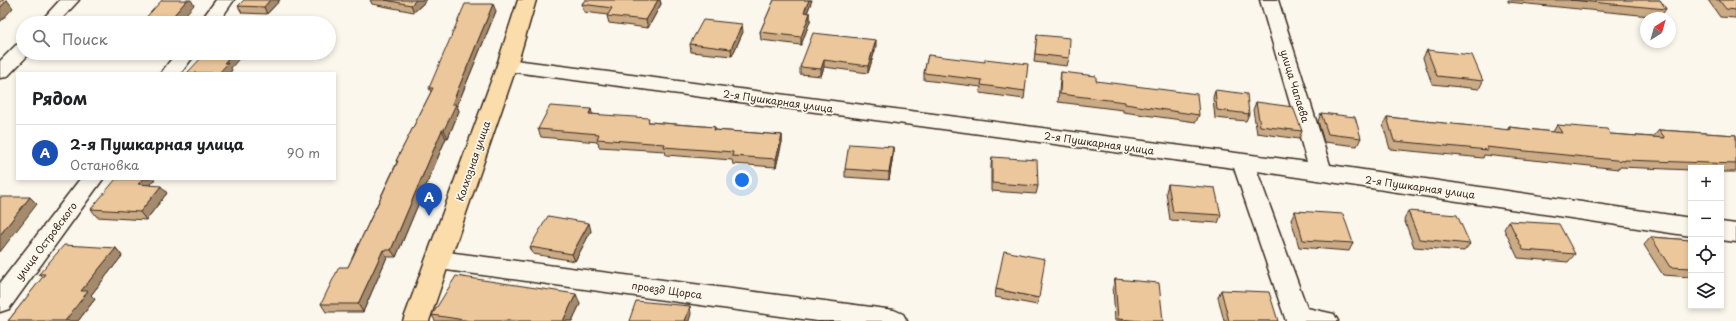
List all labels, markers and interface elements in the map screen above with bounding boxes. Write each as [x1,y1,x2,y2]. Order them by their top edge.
north arrow [1640,12,1676,48]
search box [16,16,336,60]
icon: search [30,27,52,49]
text: Поиск [62,27,108,50]
street label: улица Чапаева [1277,48,1314,125]
text: Рядом [32,85,87,111]
street label: 2-я Пушкарная улица [722,85,835,117]
street label: Колхозная улица [452,118,494,203]
street label: 2-я Пушкарная улица [1043,127,1156,159]
text: 2-я Пушкарная улица [70,132,244,155]
text: A [40,143,50,162]
text: 90 m [287,143,320,162]
text: Остановка [70,155,139,174]
map controls [1688,165,1724,309]
button: + [1688,165,1724,201]
your location [732,170,752,190]
street label: 2-я Пушкарная улица [1364,171,1477,203]
pin: A [416,183,442,216]
street label: улица Островского [11,198,80,283]
button: − [1688,201,1724,237]
button: locate [1688,237,1724,273]
button: layers [1688,273,1724,309]
street label: проезд Щорса [631,277,704,302]

